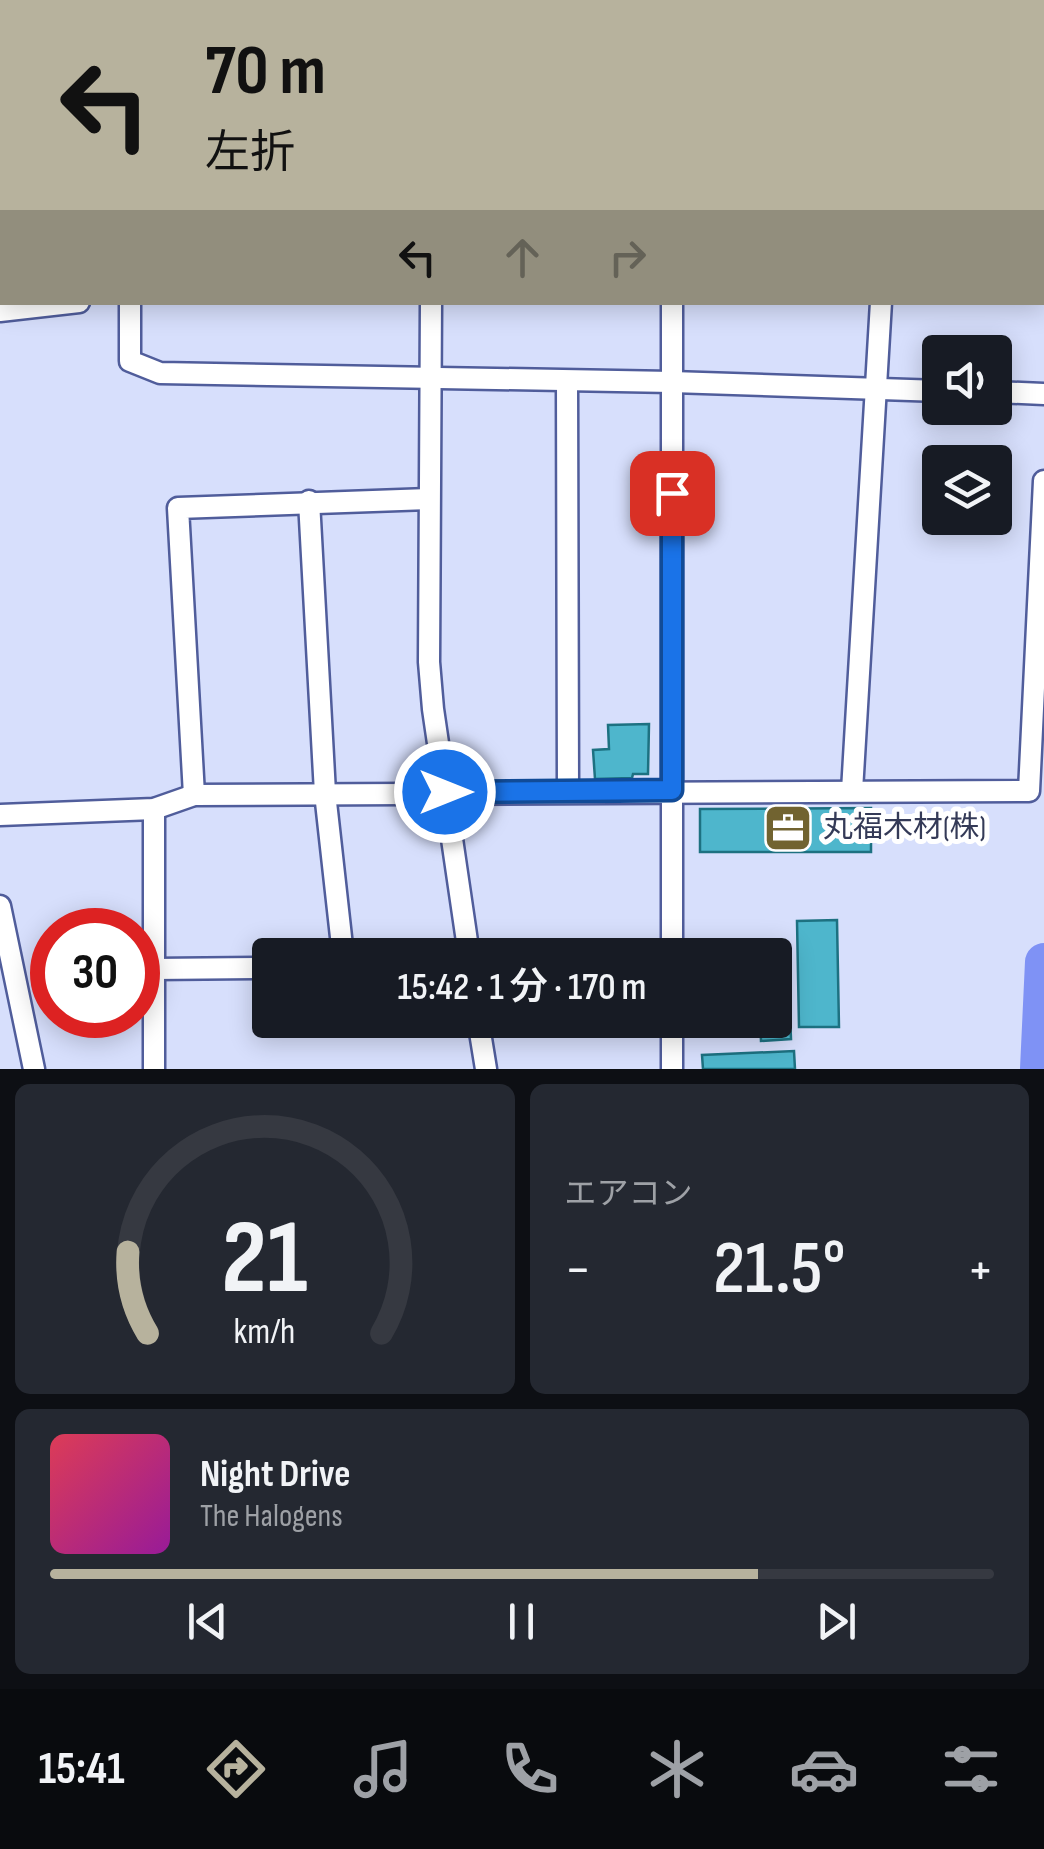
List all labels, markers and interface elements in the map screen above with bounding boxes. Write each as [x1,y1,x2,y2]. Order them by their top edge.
text: 70 m [205,30,326,114]
icon: left [40,40,170,170]
text: 左折 [205,126,295,181]
icon: left [390,230,445,285]
icon: ahead [495,230,550,285]
icon: right [600,230,655,285]
map controls [922,335,1012,535]
button: sound [922,335,1012,425]
button: layers [922,445,1012,535]
pin [630,451,715,536]
icon: arrive [645,466,700,521]
position arrow [393,740,497,844]
office icon: 丸福木材(株) [762,802,814,854]
place label: 丸福木材(株) [823,810,986,846]
speed limit sign: 30 [30,908,160,1038]
text: 15:42 · 1 分 · 170 m [398,965,646,1010]
text: エアコン [565,1175,693,1214]
text: 21 [222,1197,308,1322]
text: 21.5° [713,1224,846,1315]
text: − [565,1237,591,1304]
text: + [967,1237,994,1304]
text: km/h [234,1311,296,1354]
text: Night Drive [200,1452,351,1497]
text: The Halogens [200,1497,343,1536]
icon: previous [180,1594,235,1649]
icon: pause [494,1594,549,1649]
icon: next [809,1594,864,1649]
icon: directions [201,1734,271,1804]
icon: music [348,1734,418,1804]
icon: phone [495,1734,565,1804]
icon: climate [642,1734,712,1804]
icon: car [789,1734,859,1804]
icon: filters [936,1734,1006,1804]
text: 15:41 [38,1742,125,1797]

